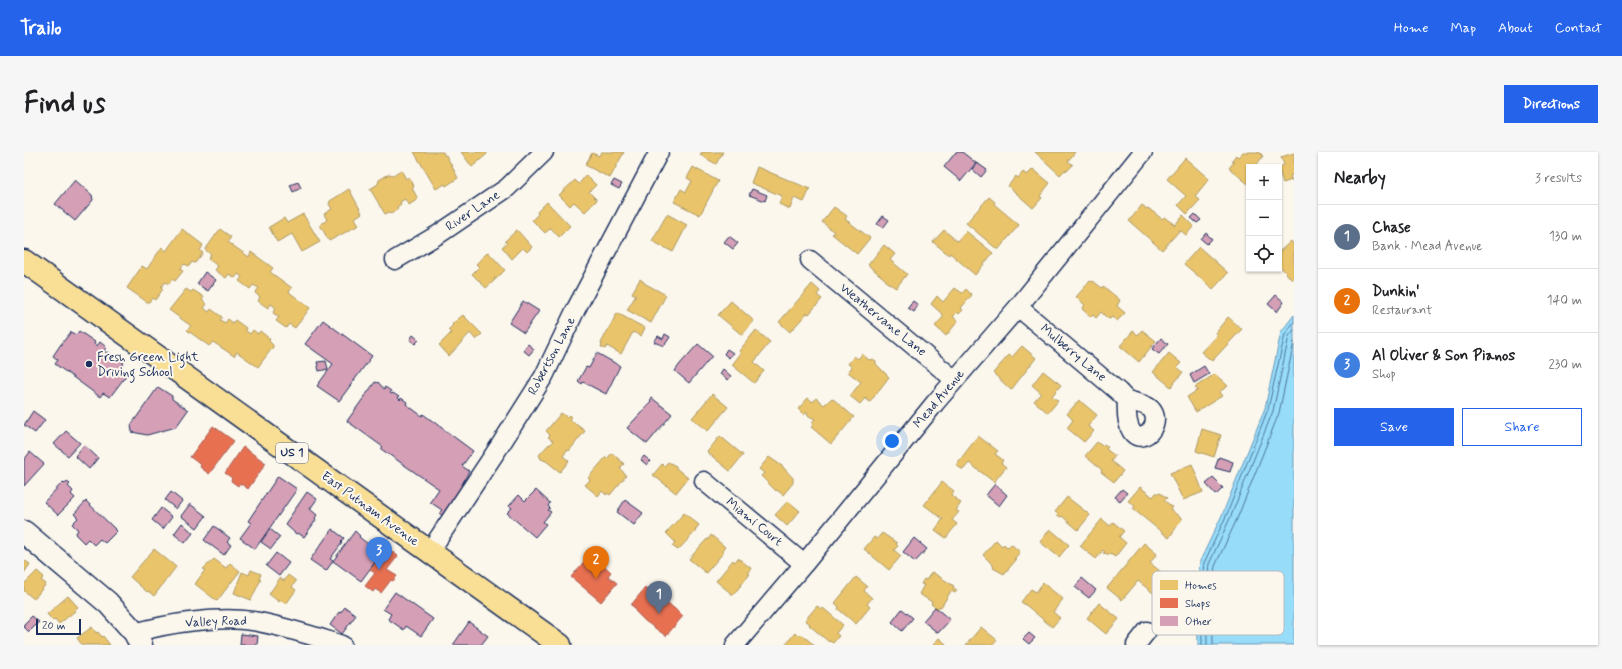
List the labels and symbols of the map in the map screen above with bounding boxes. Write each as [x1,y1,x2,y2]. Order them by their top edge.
street label: River Lane [443,187,503,235]
street label: Weathervane Lane [836,280,930,360]
street label: Robertson Lane [524,314,580,398]
street label: Mulberry Lane [1036,320,1110,386]
place label: Fresh Green Light Driving School [97,349,199,383]
marker: Fresh Green Light Driving School [84,359,94,369]
street label: Mead Avenue [909,366,969,432]
your location [882,431,902,451]
road number: US 1 [276,443,308,463]
street label: East Putnam Avenue [318,468,422,550]
street label: Miami Court [722,494,786,550]
pin: 3 [366,537,392,570]
pin: 2 [583,546,609,579]
legend [1152,571,1284,635]
text: Homes [1185,579,1217,593]
pin: 1 [646,581,672,614]
text: Shops [1185,597,1210,611]
street label: Valley Road [185,612,247,632]
text: Other [1185,615,1212,629]
scale bar [36,617,81,636]

